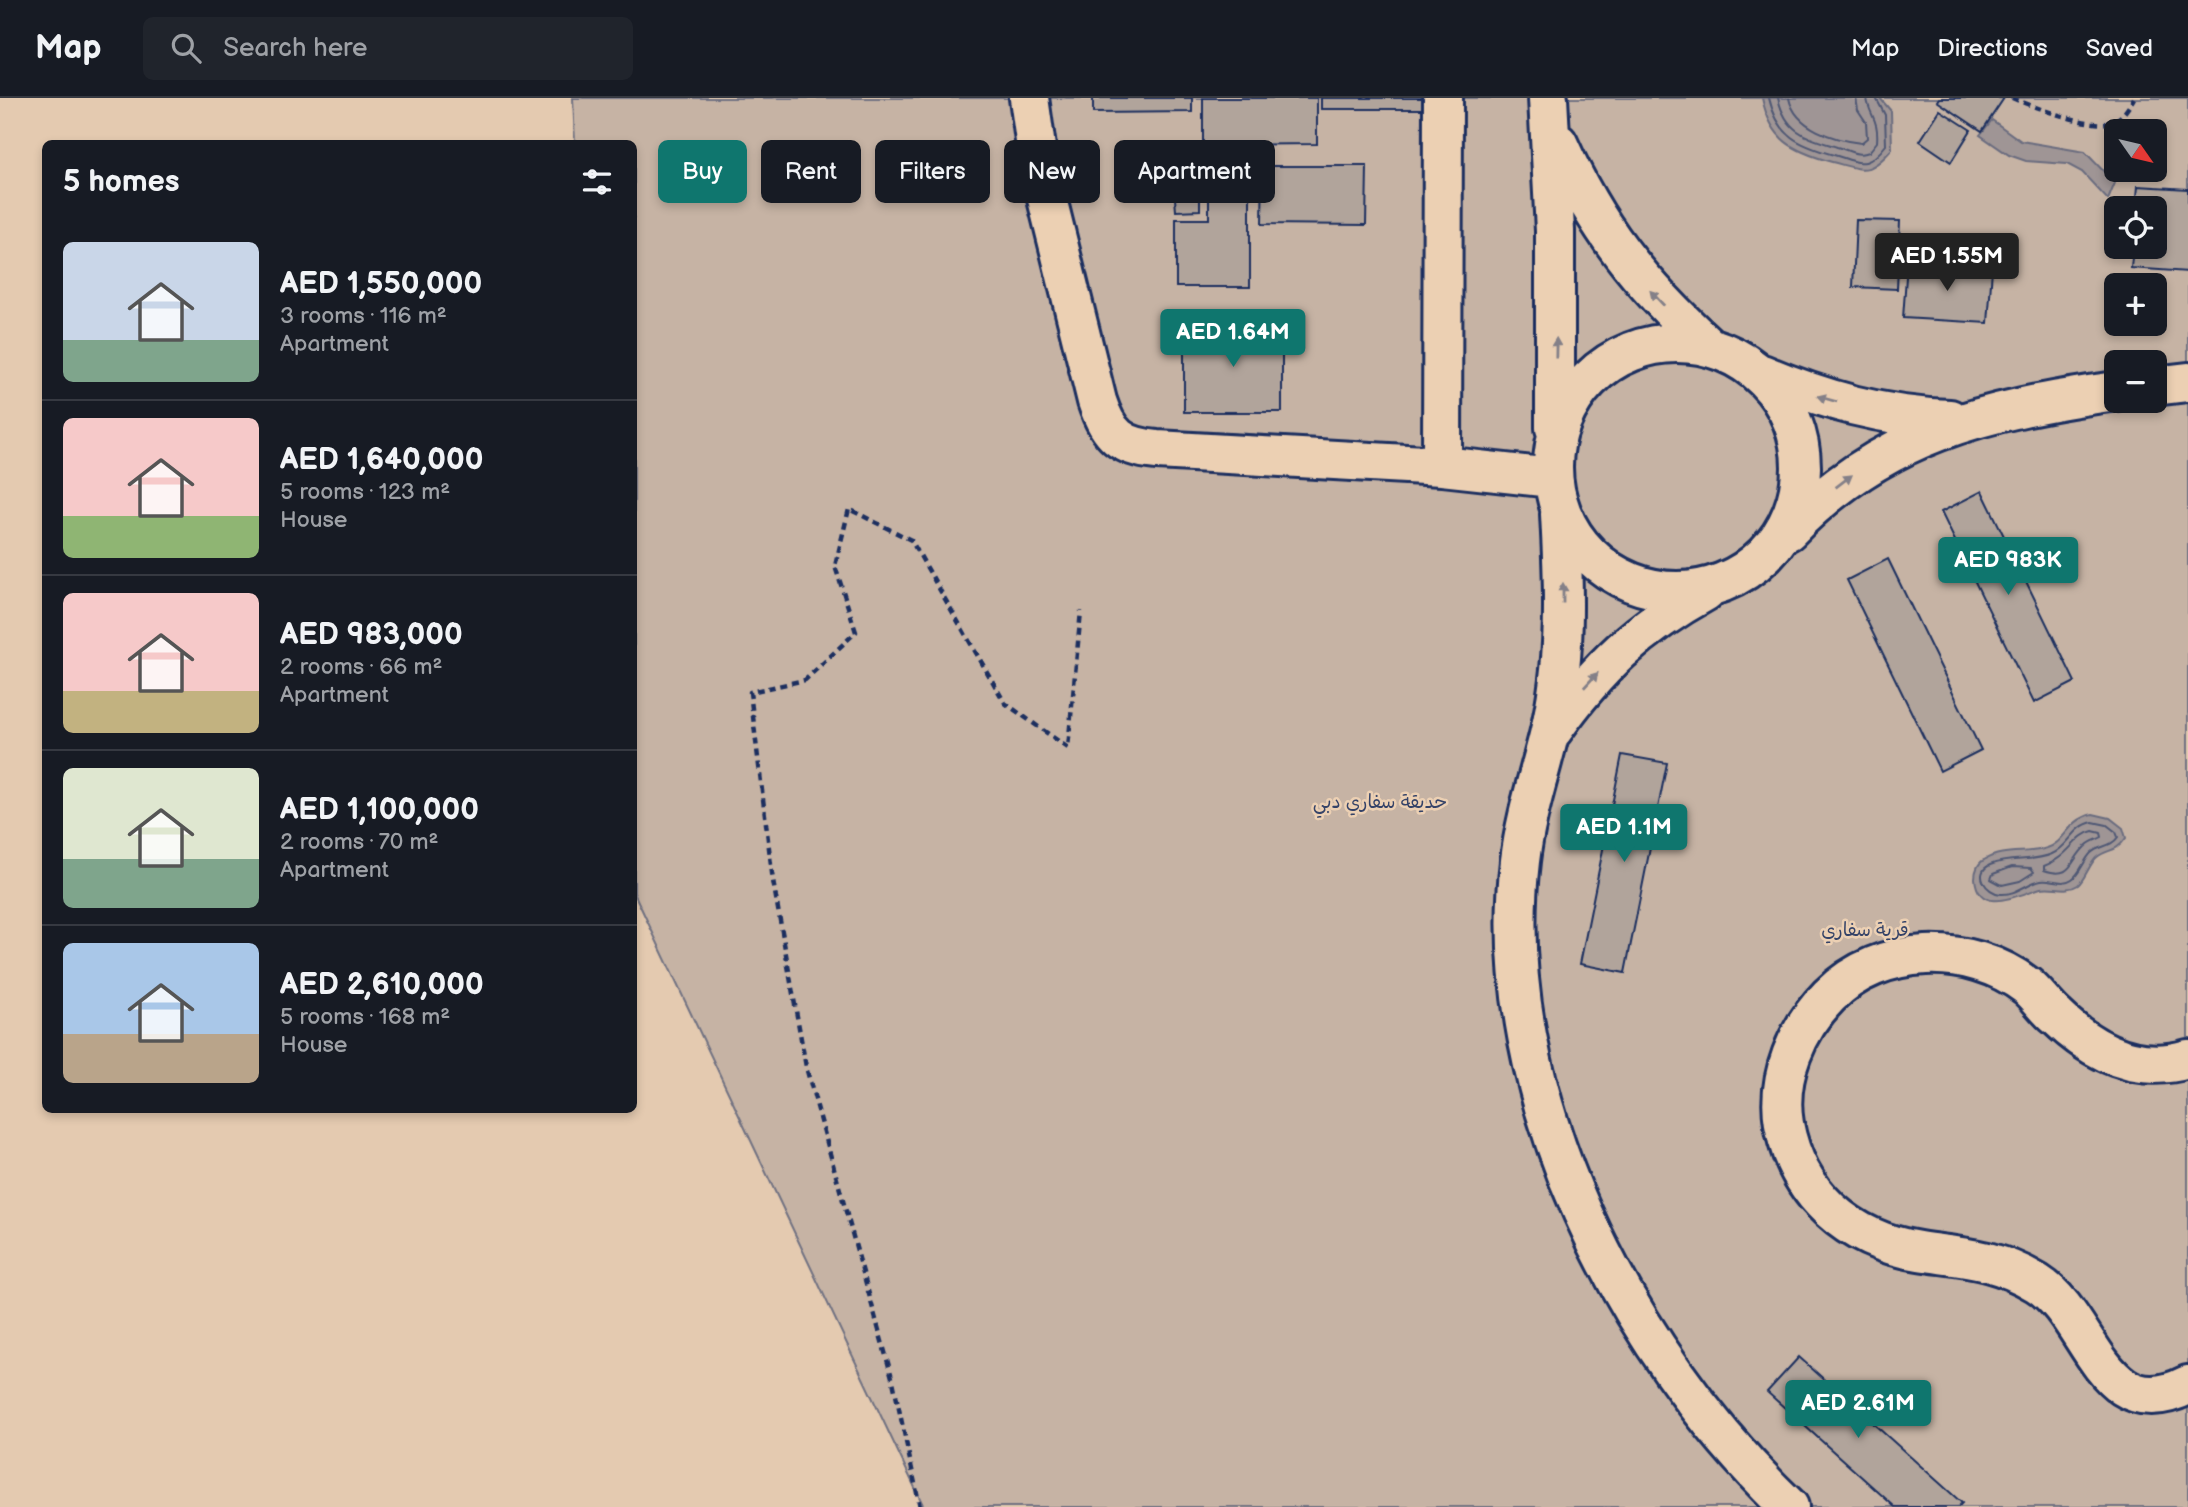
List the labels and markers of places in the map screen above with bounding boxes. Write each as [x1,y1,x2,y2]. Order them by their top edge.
pin: AED 1.55M [1867,234,2027,293]
pin: AED 1.64M [1153,310,1313,369]
pin: AED 983K [1936,538,2080,597]
pin: AED 1.1M [1552,804,1696,864]
pin: AED 2.61M [1778,1380,1938,1440]

